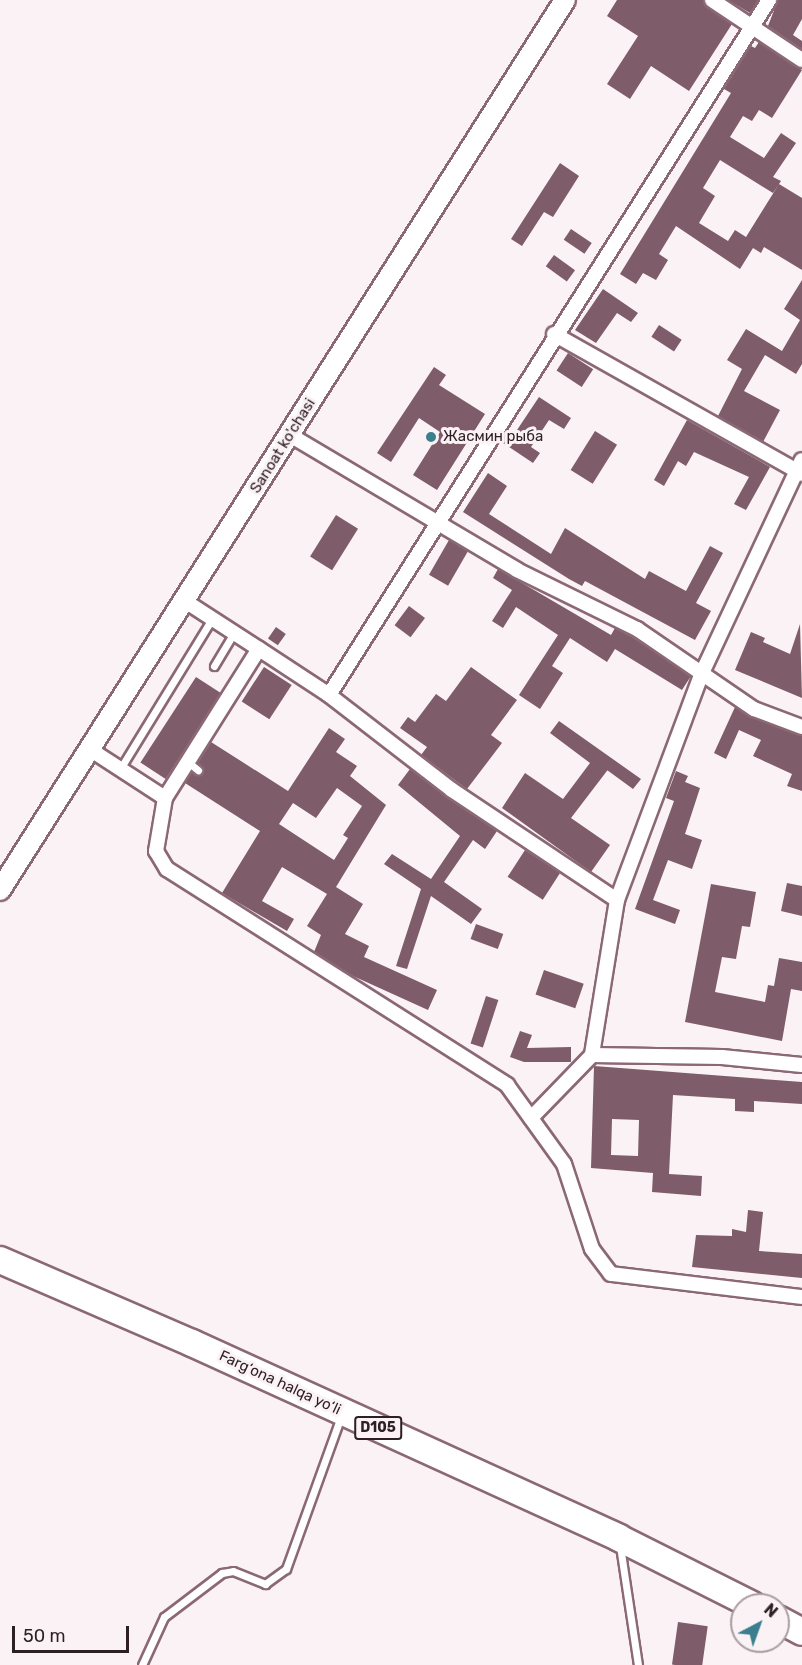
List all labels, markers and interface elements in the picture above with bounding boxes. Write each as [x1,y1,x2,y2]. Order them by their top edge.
street label: Sanoat ko'chasi [247,395,319,497]
place label: Жасмин рыба [443,428,543,446]
marker: Жасмин рыба [424,430,438,444]
street label: Farg‘ona halqa yo‘li [216,1347,344,1419]
road number: D105 [354,1417,402,1439]
north arrow [730,1593,790,1653]
text: N [760,1600,781,1621]
scale bar [15,1614,132,1652]
text: 50 m [23,1625,66,1647]

